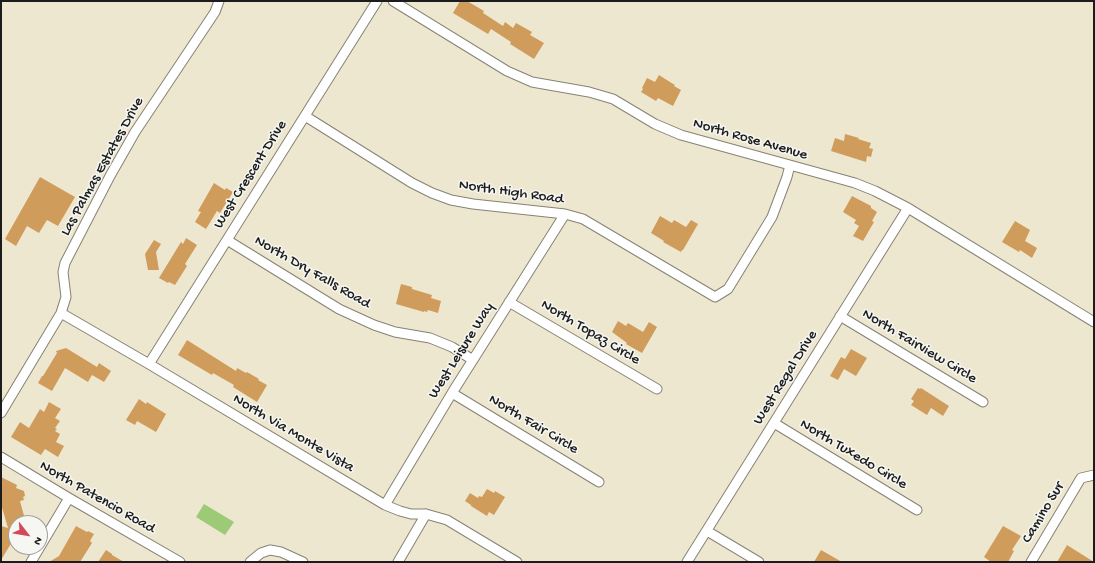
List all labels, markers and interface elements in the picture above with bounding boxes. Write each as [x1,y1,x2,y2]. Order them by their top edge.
street label: Las Palmas Estates Drive [57,95,149,239]
street label: North Rose Avenue [691,115,809,165]
street label: West Crescent Drive [210,117,292,233]
street label: North High Road [458,177,564,209]
street label: North Dry Falls Road [251,232,373,314]
street label: North Topaz Circle [537,296,643,370]
street label: West Leisure Way [425,300,499,402]
street label: North Fairview Circle [858,306,980,388]
street label: West Regal Drive [750,328,822,428]
street label: North Via Monte Vista [229,391,357,477]
street label: North Fair Circle [485,391,581,459]
street label: North Tuxedo Circle [796,416,910,494]
street label: North Patencio Road [36,458,158,538]
street label: Camino Sur [1019,479,1069,547]
north arrow [8,515,48,555]
text: N [30,534,44,547]

